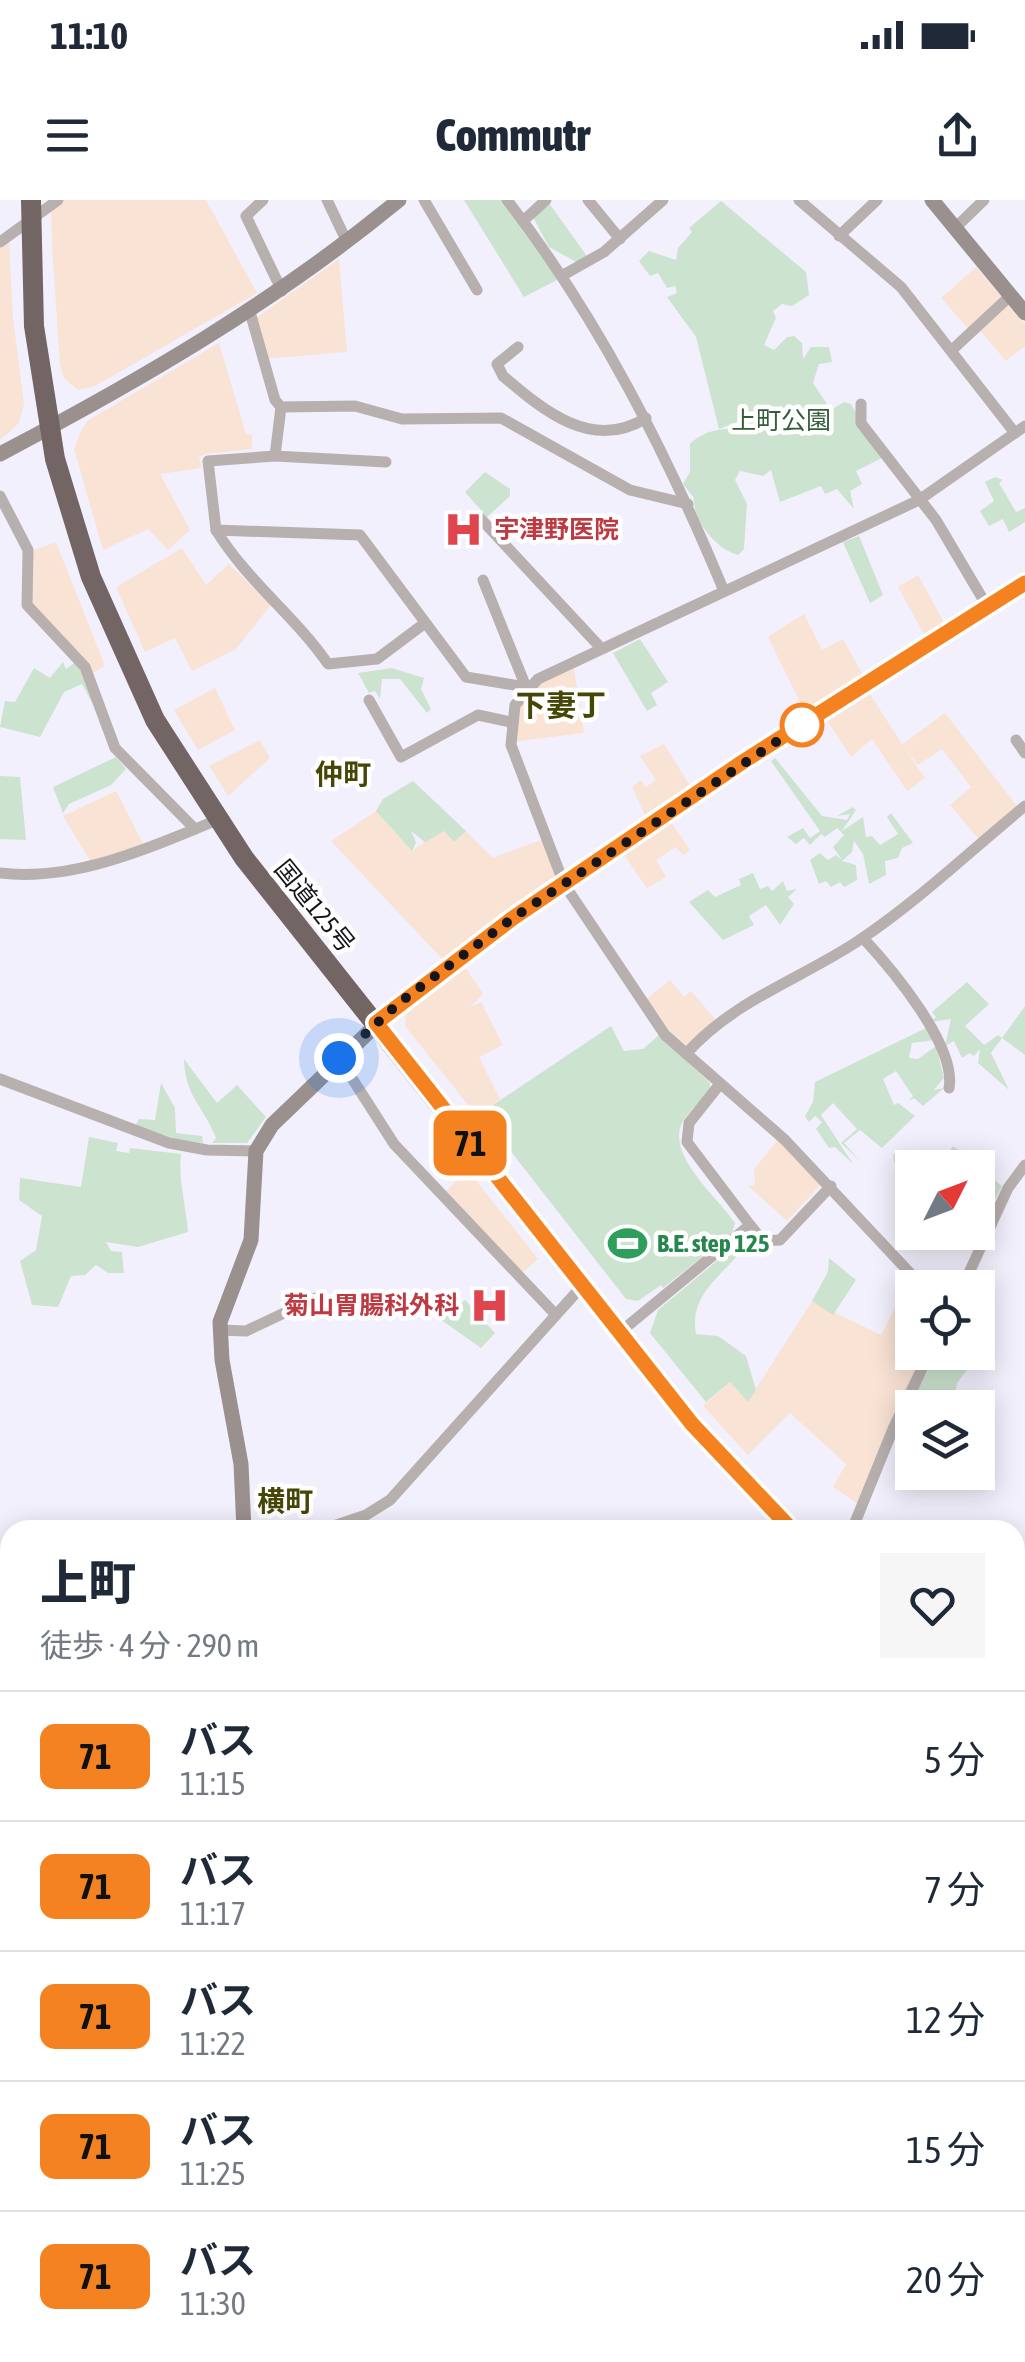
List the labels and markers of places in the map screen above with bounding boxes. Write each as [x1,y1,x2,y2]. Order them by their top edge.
hospital icon: 宇津野医院 [443,508,485,550]
place label: 宇津野医院 [494,515,619,543]
unlabelled marker [781,704,823,746]
sports icon: B.E. step 125 [606,1222,648,1264]
place label: B.E. step 125 [657,1229,769,1257]
hospital icon: 菊山胃腸科外科 [468,1284,510,1326]
place label: 菊山胃腸科外科 [284,1291,459,1319]

